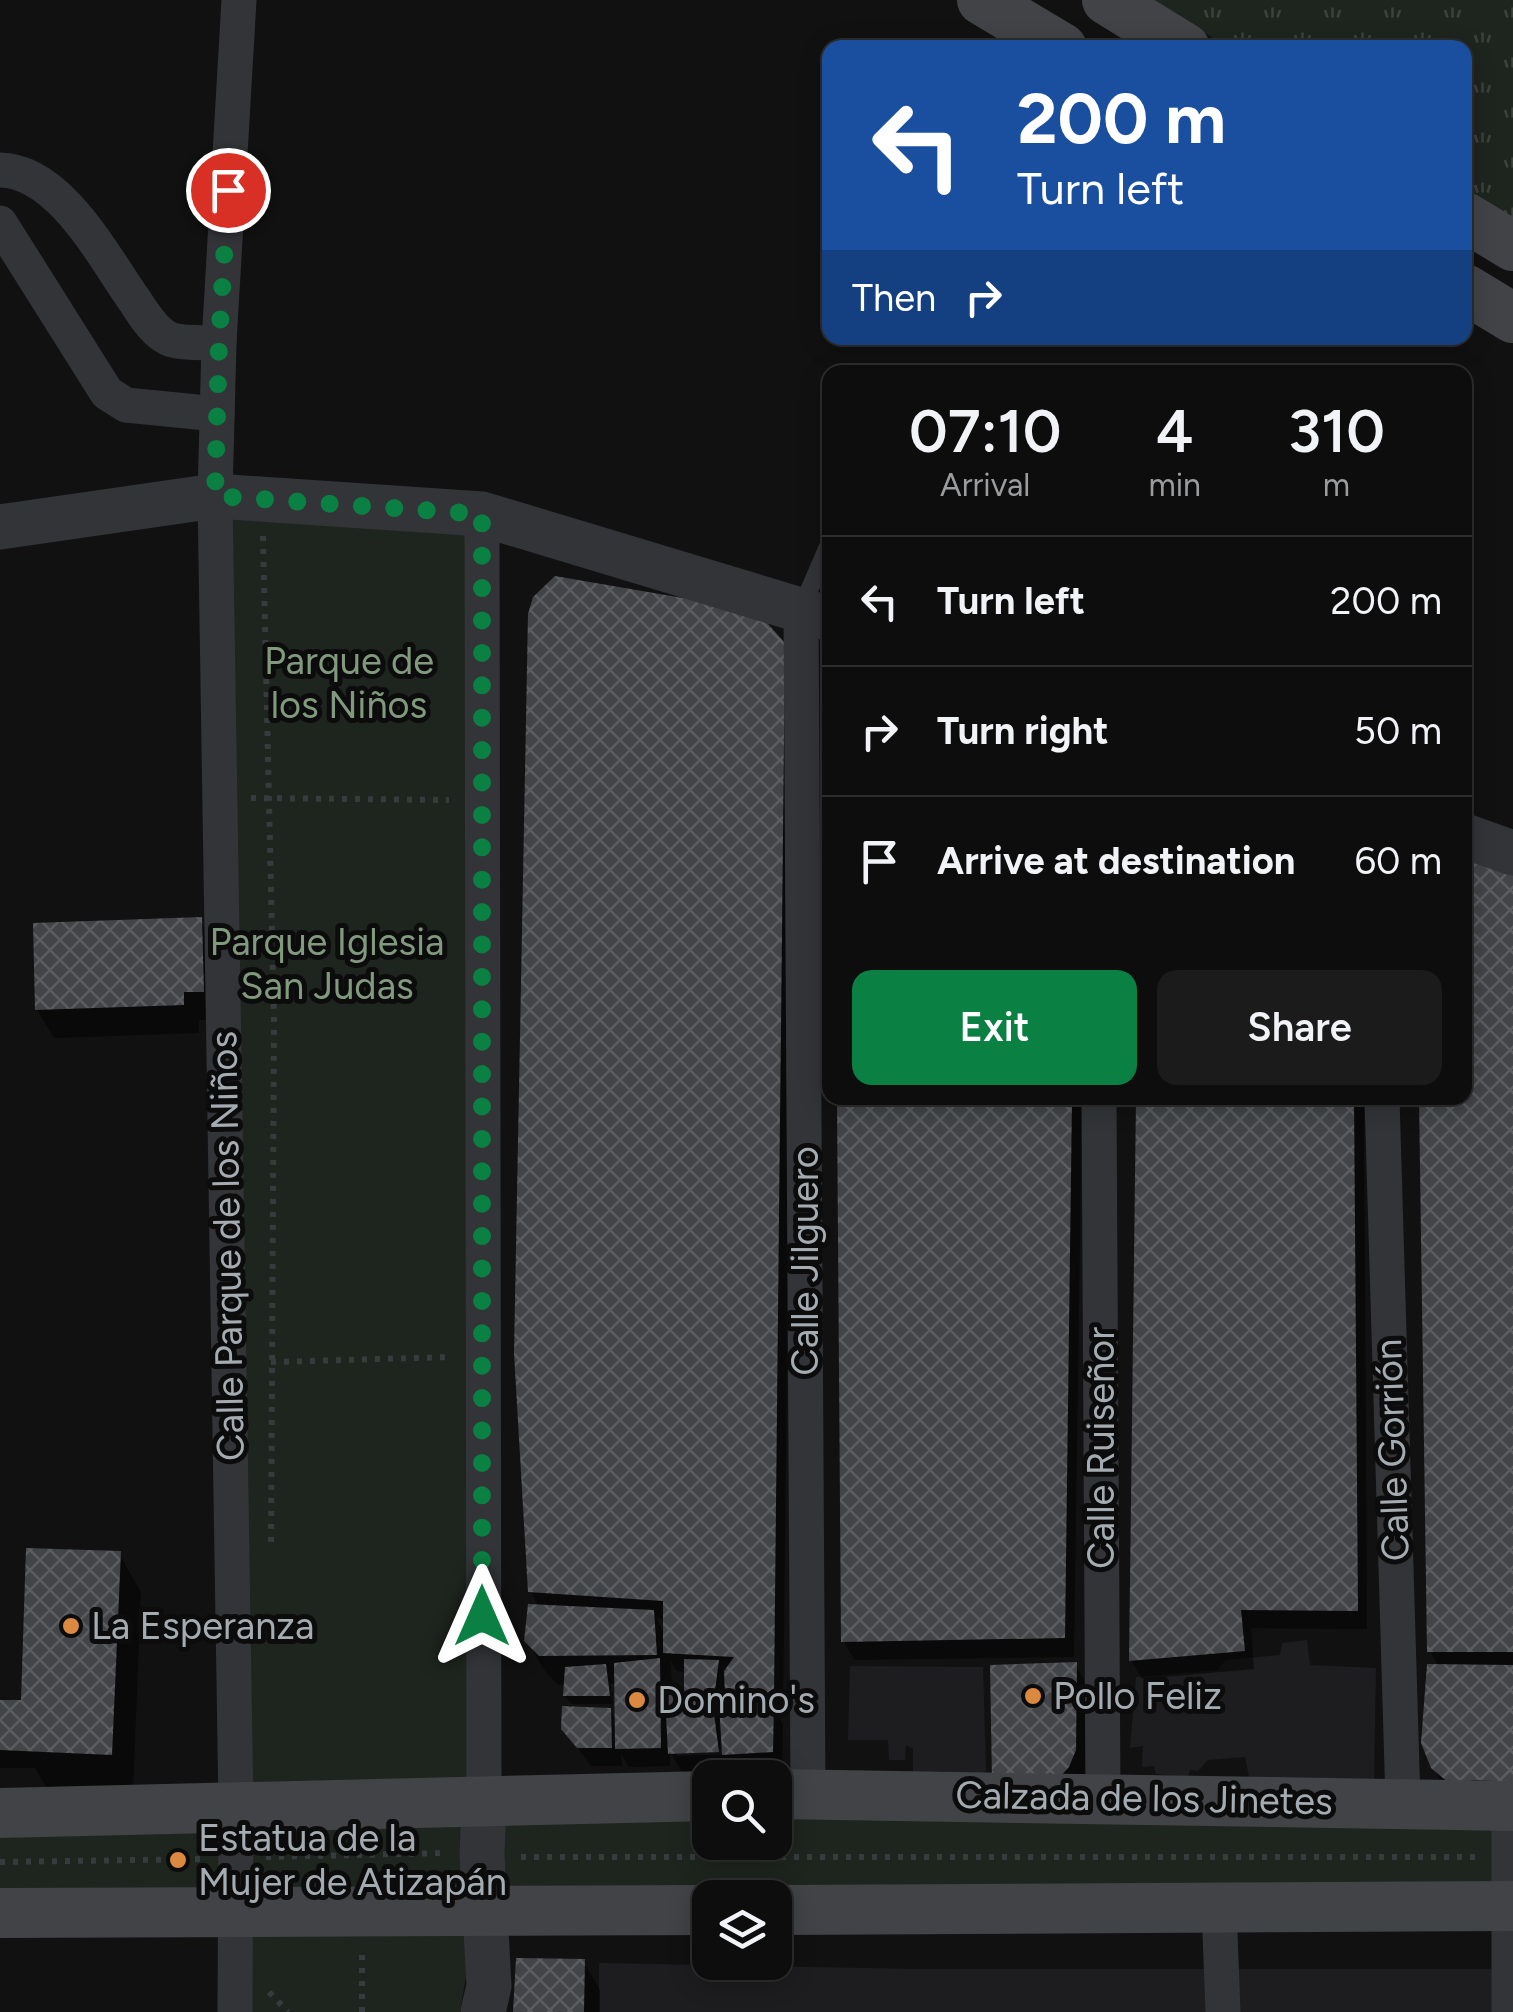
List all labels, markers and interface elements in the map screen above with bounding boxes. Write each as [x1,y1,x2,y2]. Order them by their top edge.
text: 200 m [1017,76,1226,161]
icon: left [852,80,982,210]
pin [186,148,271,233]
text: Turn left [1017,161,1184,215]
icon: arrive [201,163,256,218]
icon: right [956,270,1011,325]
text: Then [852,275,936,321]
text: 07:10 [909,395,1061,467]
text: 4 [1156,395,1194,467]
text: 310 [1288,395,1385,467]
text: Arrival [940,466,1030,504]
text: min [1148,466,1201,504]
text: m [1323,466,1350,504]
icon: left [852,574,907,629]
text: Turn left [937,578,1085,624]
text: 200 m [1330,578,1442,624]
park label: Parque de los Niños [264,638,434,728]
icon: right [852,704,907,759]
text: Turn right [937,708,1109,754]
text: 50 m [1354,708,1442,754]
icon: arrive [852,834,907,889]
text: Arrive at destination [937,838,1295,884]
text: 60 m [1354,838,1442,884]
park label: Parque Iglesia San Judas [210,919,444,1009]
button: Exit [852,970,1137,1085]
button: Share [1157,970,1442,1085]
street label: Calle Parque de los Niños [200,1031,254,1461]
street label: Calle Jilguero [782,1146,828,1376]
street label: Calle Ruiseñor [1078,1327,1124,1569]
street label: Calle Gorrión [1365,1338,1419,1562]
position arrow [430,1564,534,1668]
place label: La Esperanza [91,1603,314,1649]
marker: La Esperanza [60,1615,82,1637]
place label: Pollo Feliz [1053,1673,1222,1719]
place label: Domino's [657,1677,815,1723]
marker: Pollo Feliz [1022,1685,1044,1707]
marker: Domino's [626,1689,648,1711]
map controls [692,1760,792,1980]
button: search [692,1760,792,1860]
street label: Calzada de los Jinetes [955,1772,1333,1824]
place label: Estatua de la Mujer de Atizapán [198,1815,507,1905]
marker: Estatua de la Mujer de Atizapán [167,1849,189,1871]
button: layers [692,1880,792,1980]

